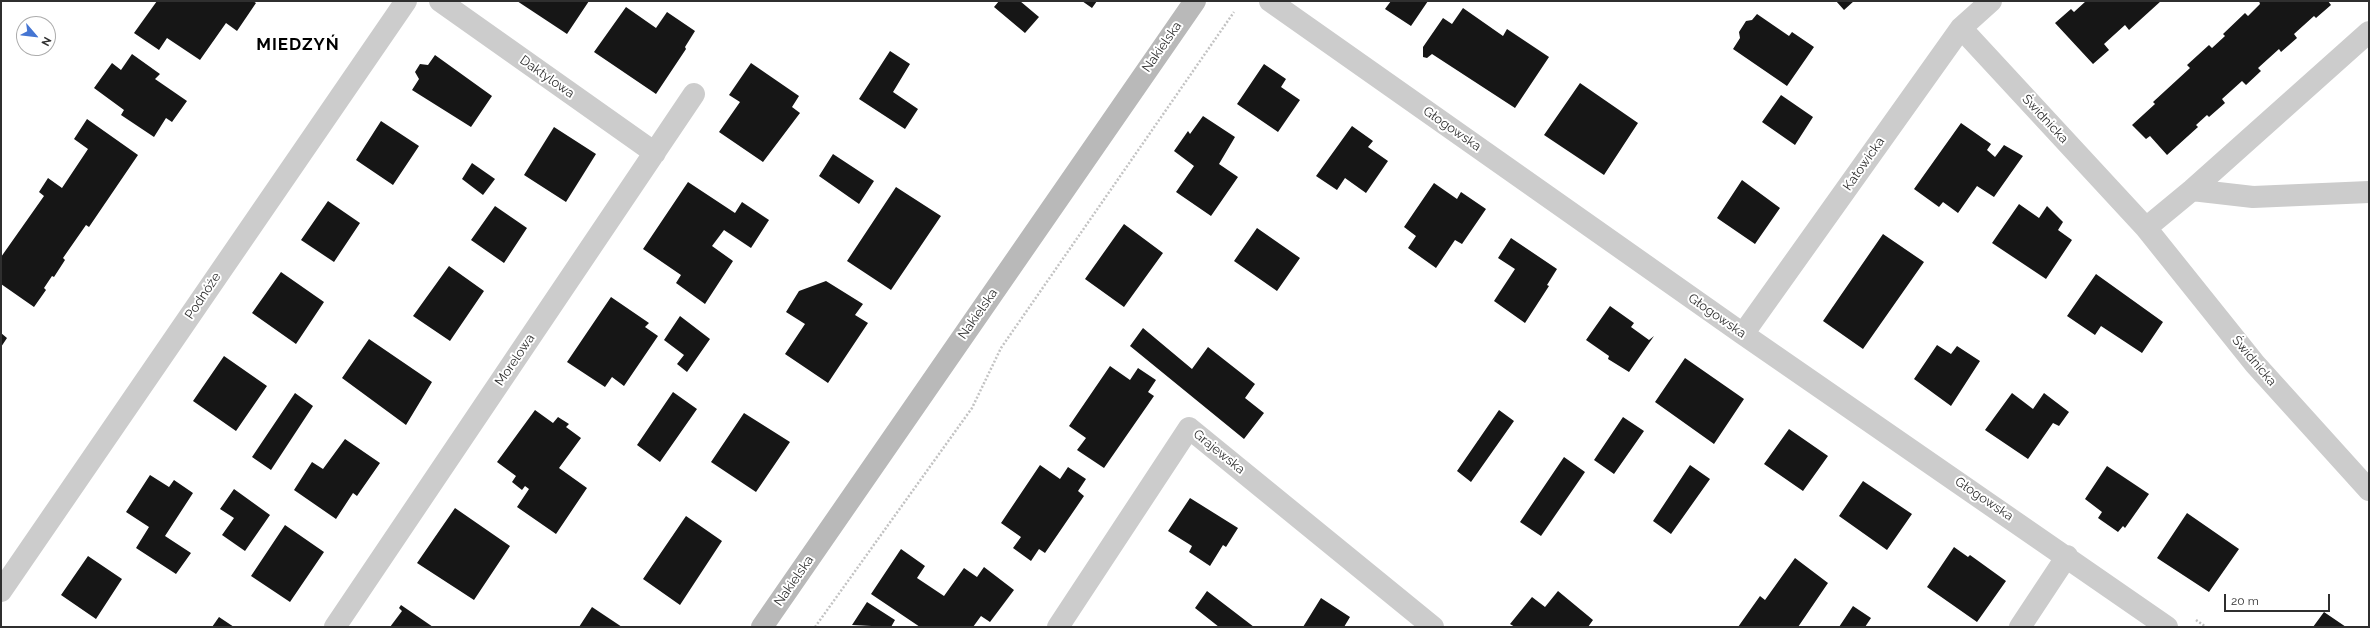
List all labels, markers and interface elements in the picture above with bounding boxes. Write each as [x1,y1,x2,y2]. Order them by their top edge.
north arrow [16,16,56,56]
street label: Nakielska [1139,19,1185,75]
text: N [38,35,54,48]
district label: MIEDZYŃ [256,35,340,55]
street label: Daktylowa [517,53,577,101]
street label: Świdnicka [2019,91,2071,147]
street label: Głogowska [1420,103,1484,155]
street label: Katowicka [1840,134,1888,194]
street label: Podnóże [182,270,224,322]
street label: Nakielska [955,286,1001,342]
street label: Głogowska [1685,290,1749,342]
street label: Morelowa [492,331,538,389]
street label: Świdnicka [2229,333,2279,389]
street label: Grajewska [1190,426,1248,478]
street label: Głogowska [1952,474,2016,524]
street label: Nakielska [771,553,817,609]
scale bar [2226,586,2332,612]
text: 20 m [2231,594,2259,608]

